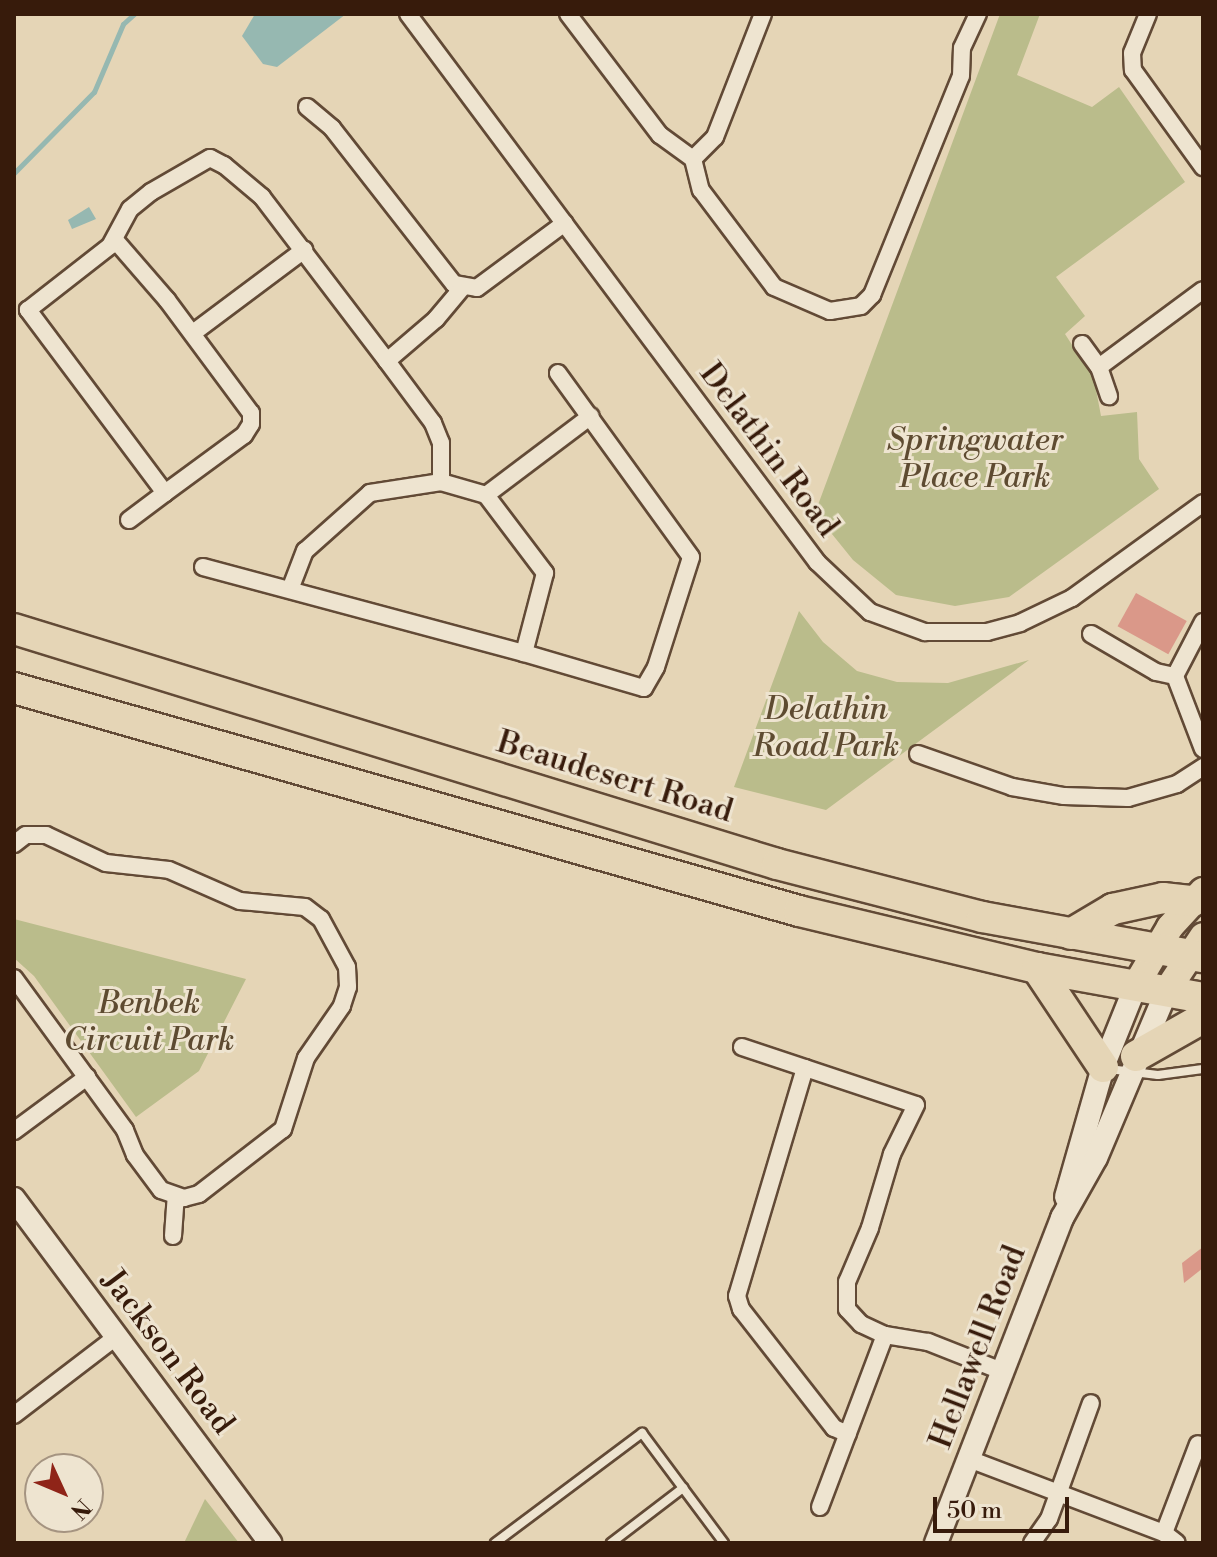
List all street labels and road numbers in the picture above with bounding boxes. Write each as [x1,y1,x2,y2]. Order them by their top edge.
street label: Delathin Road [691,355,847,545]
street label: Beaudesert Road [493,723,737,831]
street label: Hellawell Road [922,1240,1034,1454]
street label: Jackson Road [94,1262,242,1442]

